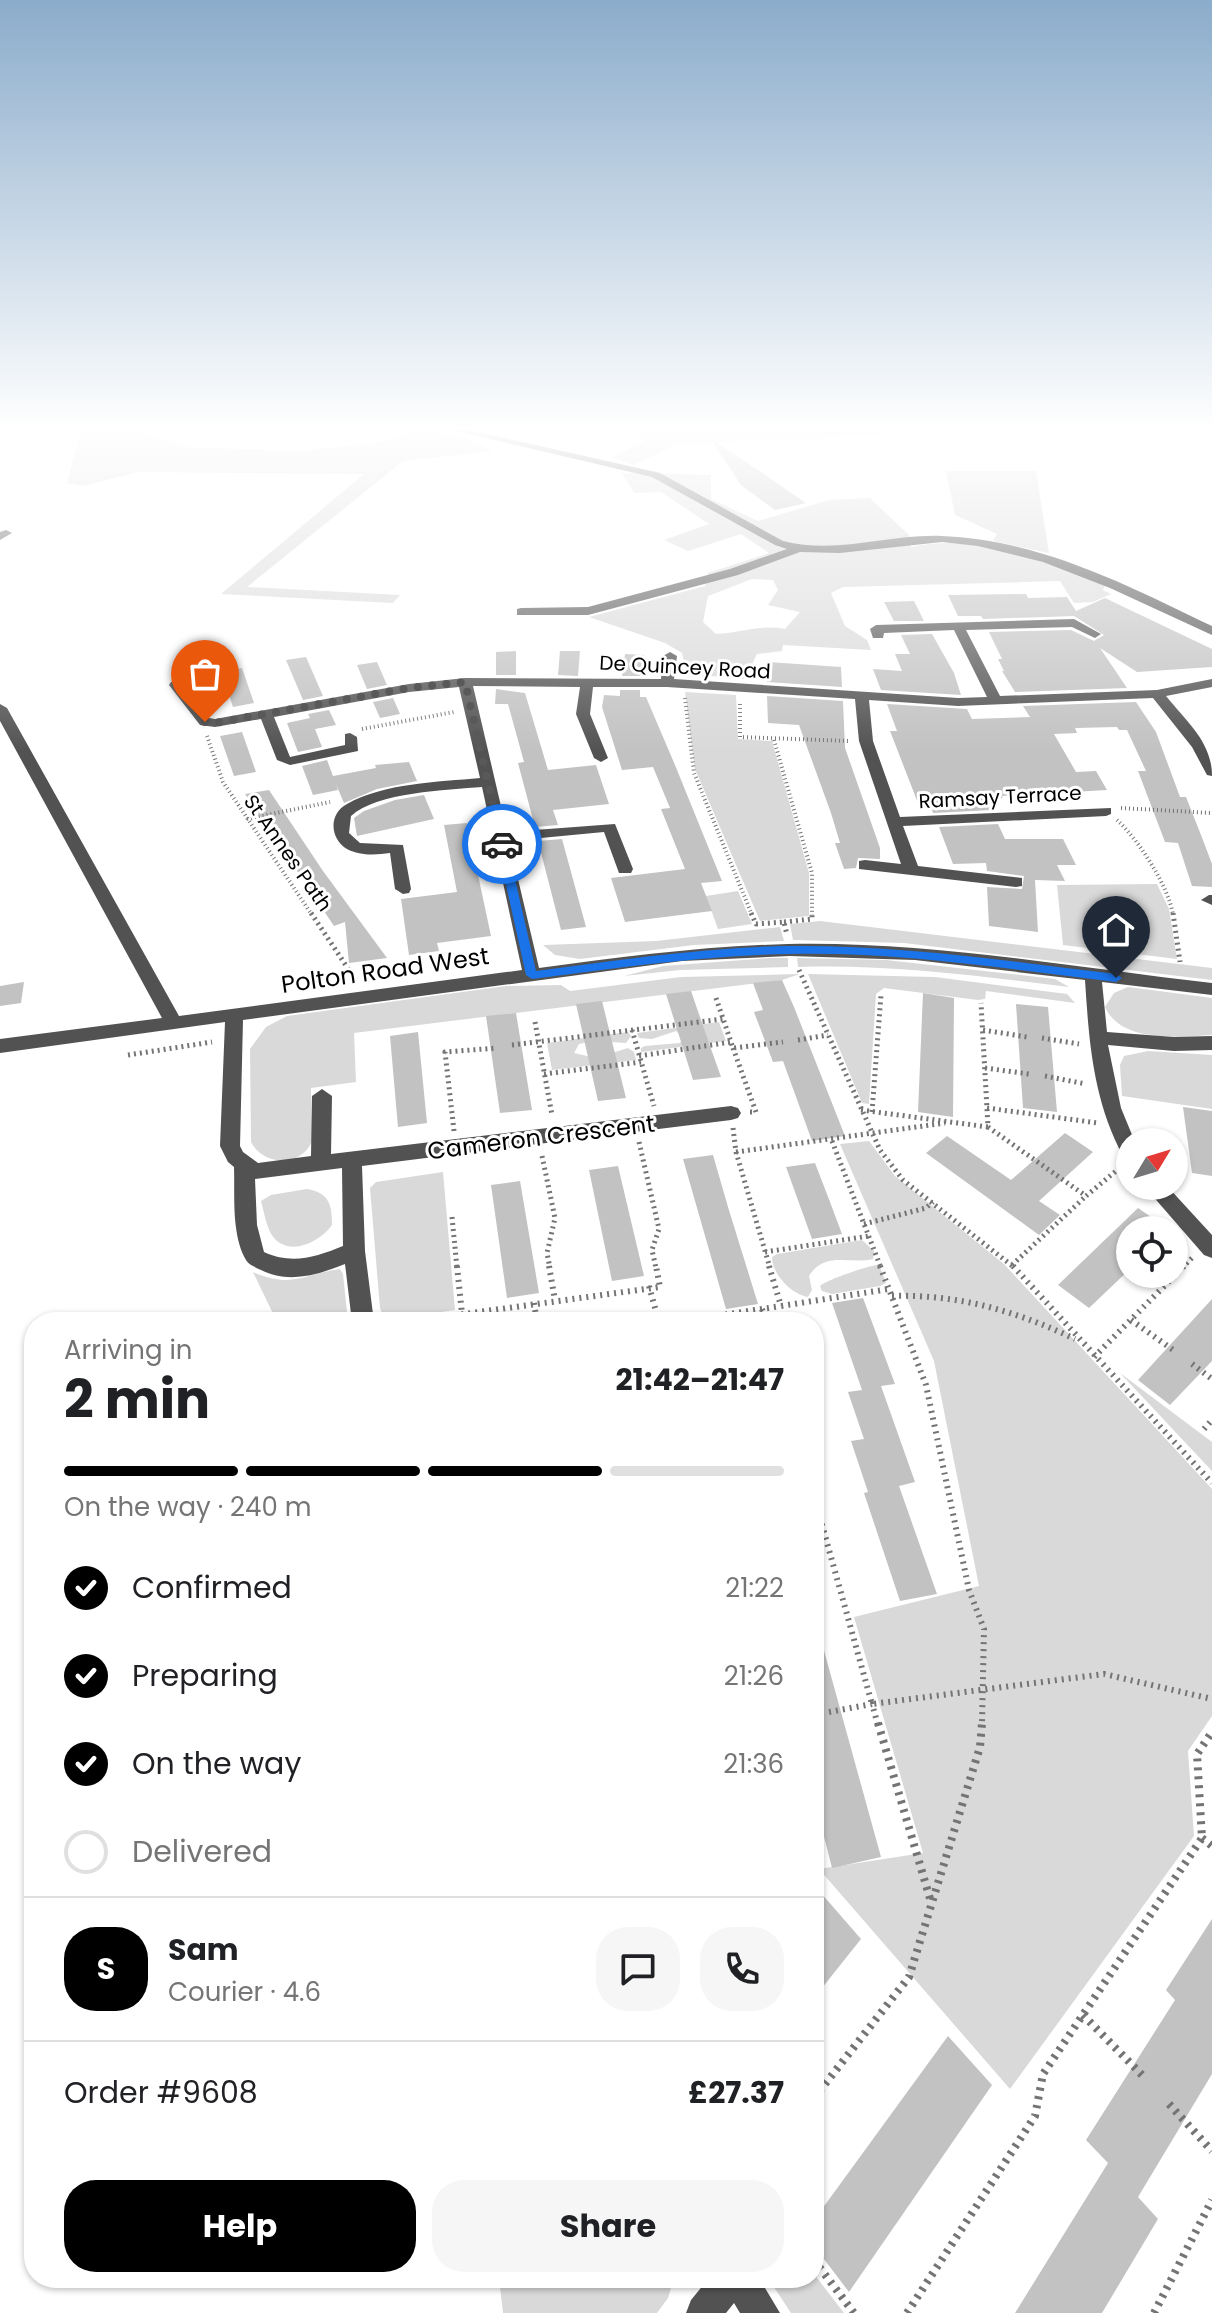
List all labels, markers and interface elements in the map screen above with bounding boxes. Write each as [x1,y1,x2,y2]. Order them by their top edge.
pin [171,640,239,722]
street label: De Quincey Road [599,649,771,685]
icon: bag [183,652,227,696]
street label: Ramsay Terrace [918,779,1082,815]
street label: St Annes Path [237,789,339,917]
courier [462,804,542,884]
icon: car [480,822,524,866]
pin [1082,896,1150,978]
icon: home [1094,908,1138,952]
street label: Polton Road West [279,939,491,1001]
street label: Cameron Crescent [425,1107,657,1167]
north arrow [1116,1128,1188,1200]
map controls [1116,1128,1188,1288]
button: locate [1116,1216,1188,1288]
text: Arriving in [64,1332,193,1368]
text: 21:42–21:47 [615,1358,784,1401]
text: 2 min [64,1363,210,1436]
text: On the way · 240 m [64,1489,311,1525]
icon: check [64,1566,108,1610]
text: Confirmed [132,1566,292,1609]
text: 21:22 [725,1570,784,1606]
icon: check [64,1654,108,1698]
text: Preparing [132,1654,278,1697]
text: 21:26 [724,1658,784,1694]
icon: check [64,1742,108,1786]
text: On the way [132,1742,301,1785]
text: 21:36 [723,1746,784,1782]
text: Delivered [132,1830,272,1873]
button: chat [596,1927,680,2011]
button: phone [700,1927,784,2011]
text: Sam [168,1928,239,1971]
text: S [97,1947,115,1990]
text: Courier · 4.6 [168,1974,321,2010]
text: Order #9608 [64,2071,258,2114]
text: £27.37 [688,2071,784,2114]
button: Help [64,2180,416,2272]
button: Share [432,2180,784,2272]

